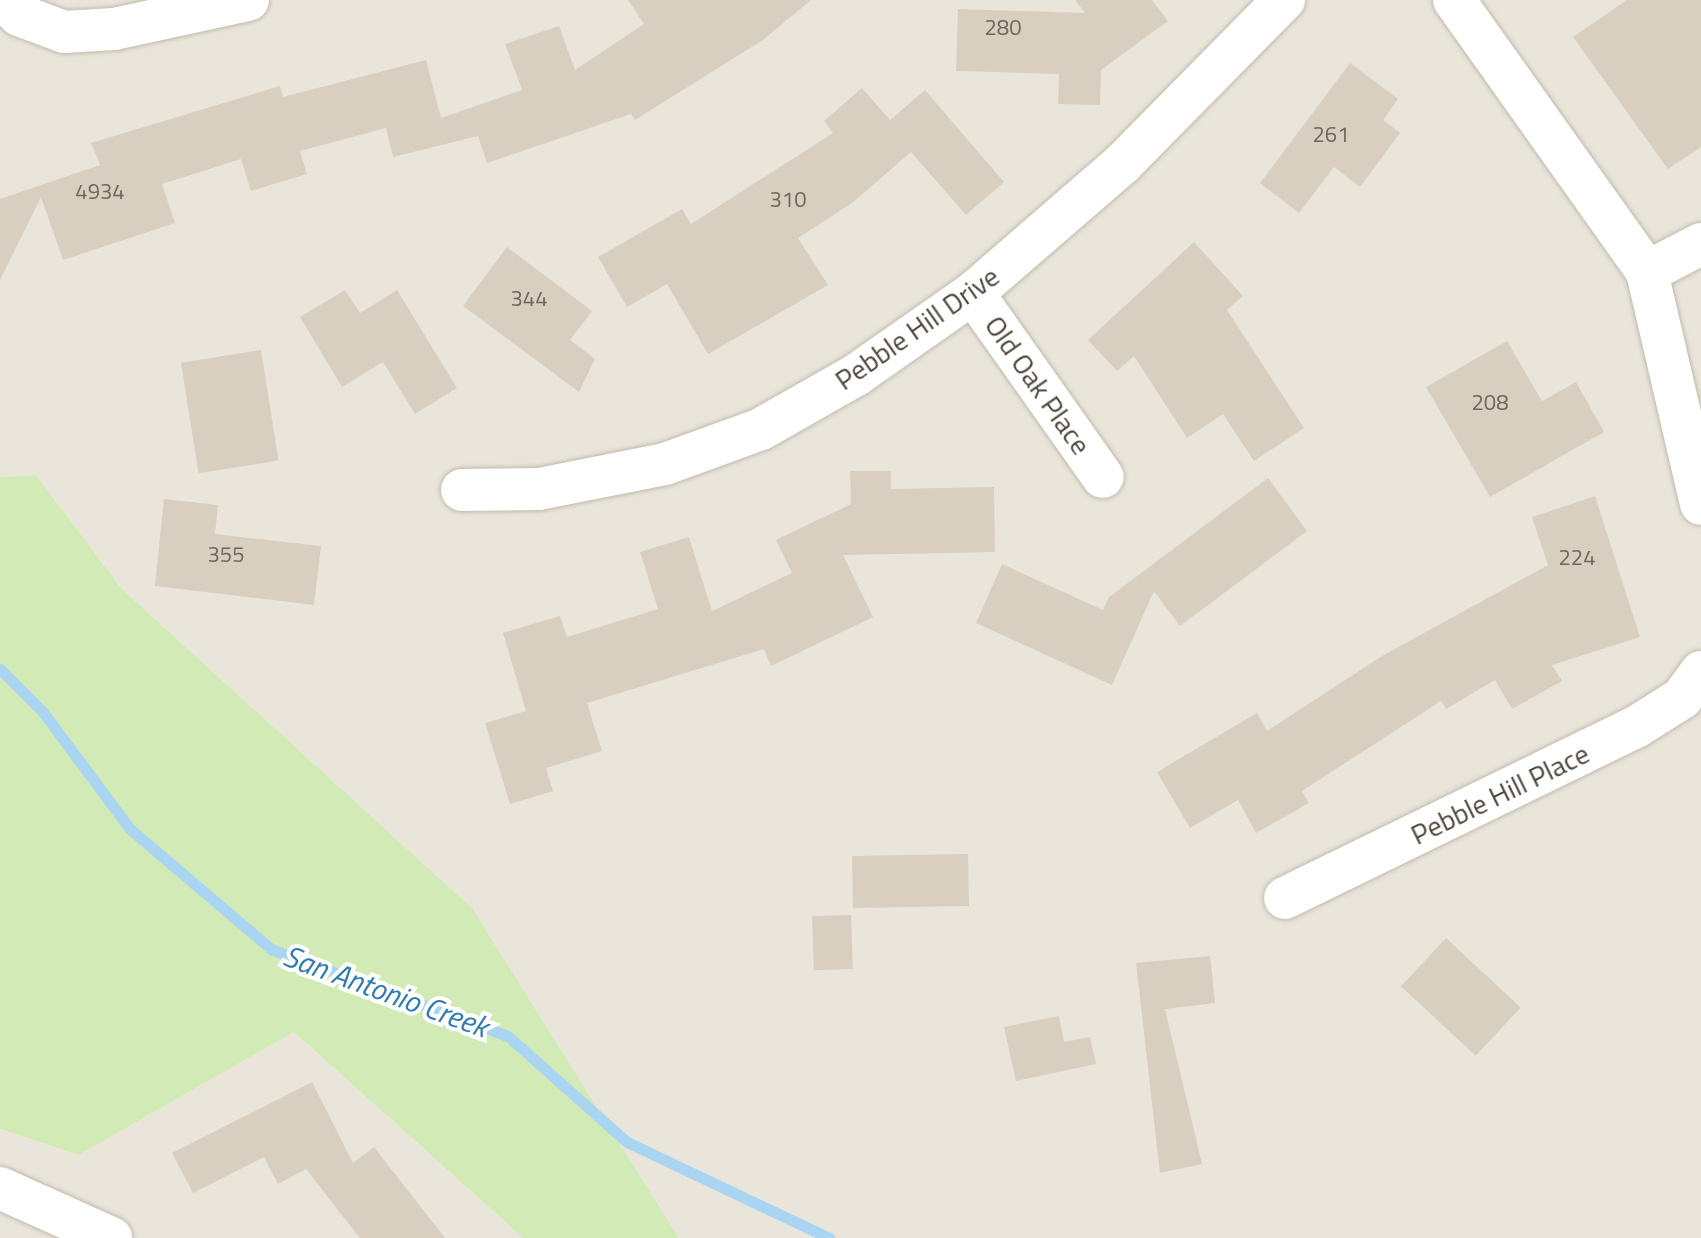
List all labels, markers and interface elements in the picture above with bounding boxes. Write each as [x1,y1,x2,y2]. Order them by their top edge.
house number: 280 [985,15,1021,41]
house number: 261 [1313,122,1349,148]
house number: 4934 [75,179,125,205]
house number: 310 [770,187,806,213]
street label: Pebble Hill Drive [829,259,1005,397]
house number: 344 [511,286,547,312]
street label: Old Oak Place [978,309,1098,461]
house number: 208 [1472,390,1508,416]
house number: 355 [208,542,244,568]
house number: 224 [1559,545,1595,571]
street label: Pebble Hill Place [1405,736,1595,852]
water label: San Antonio Creek [279,937,493,1045]

